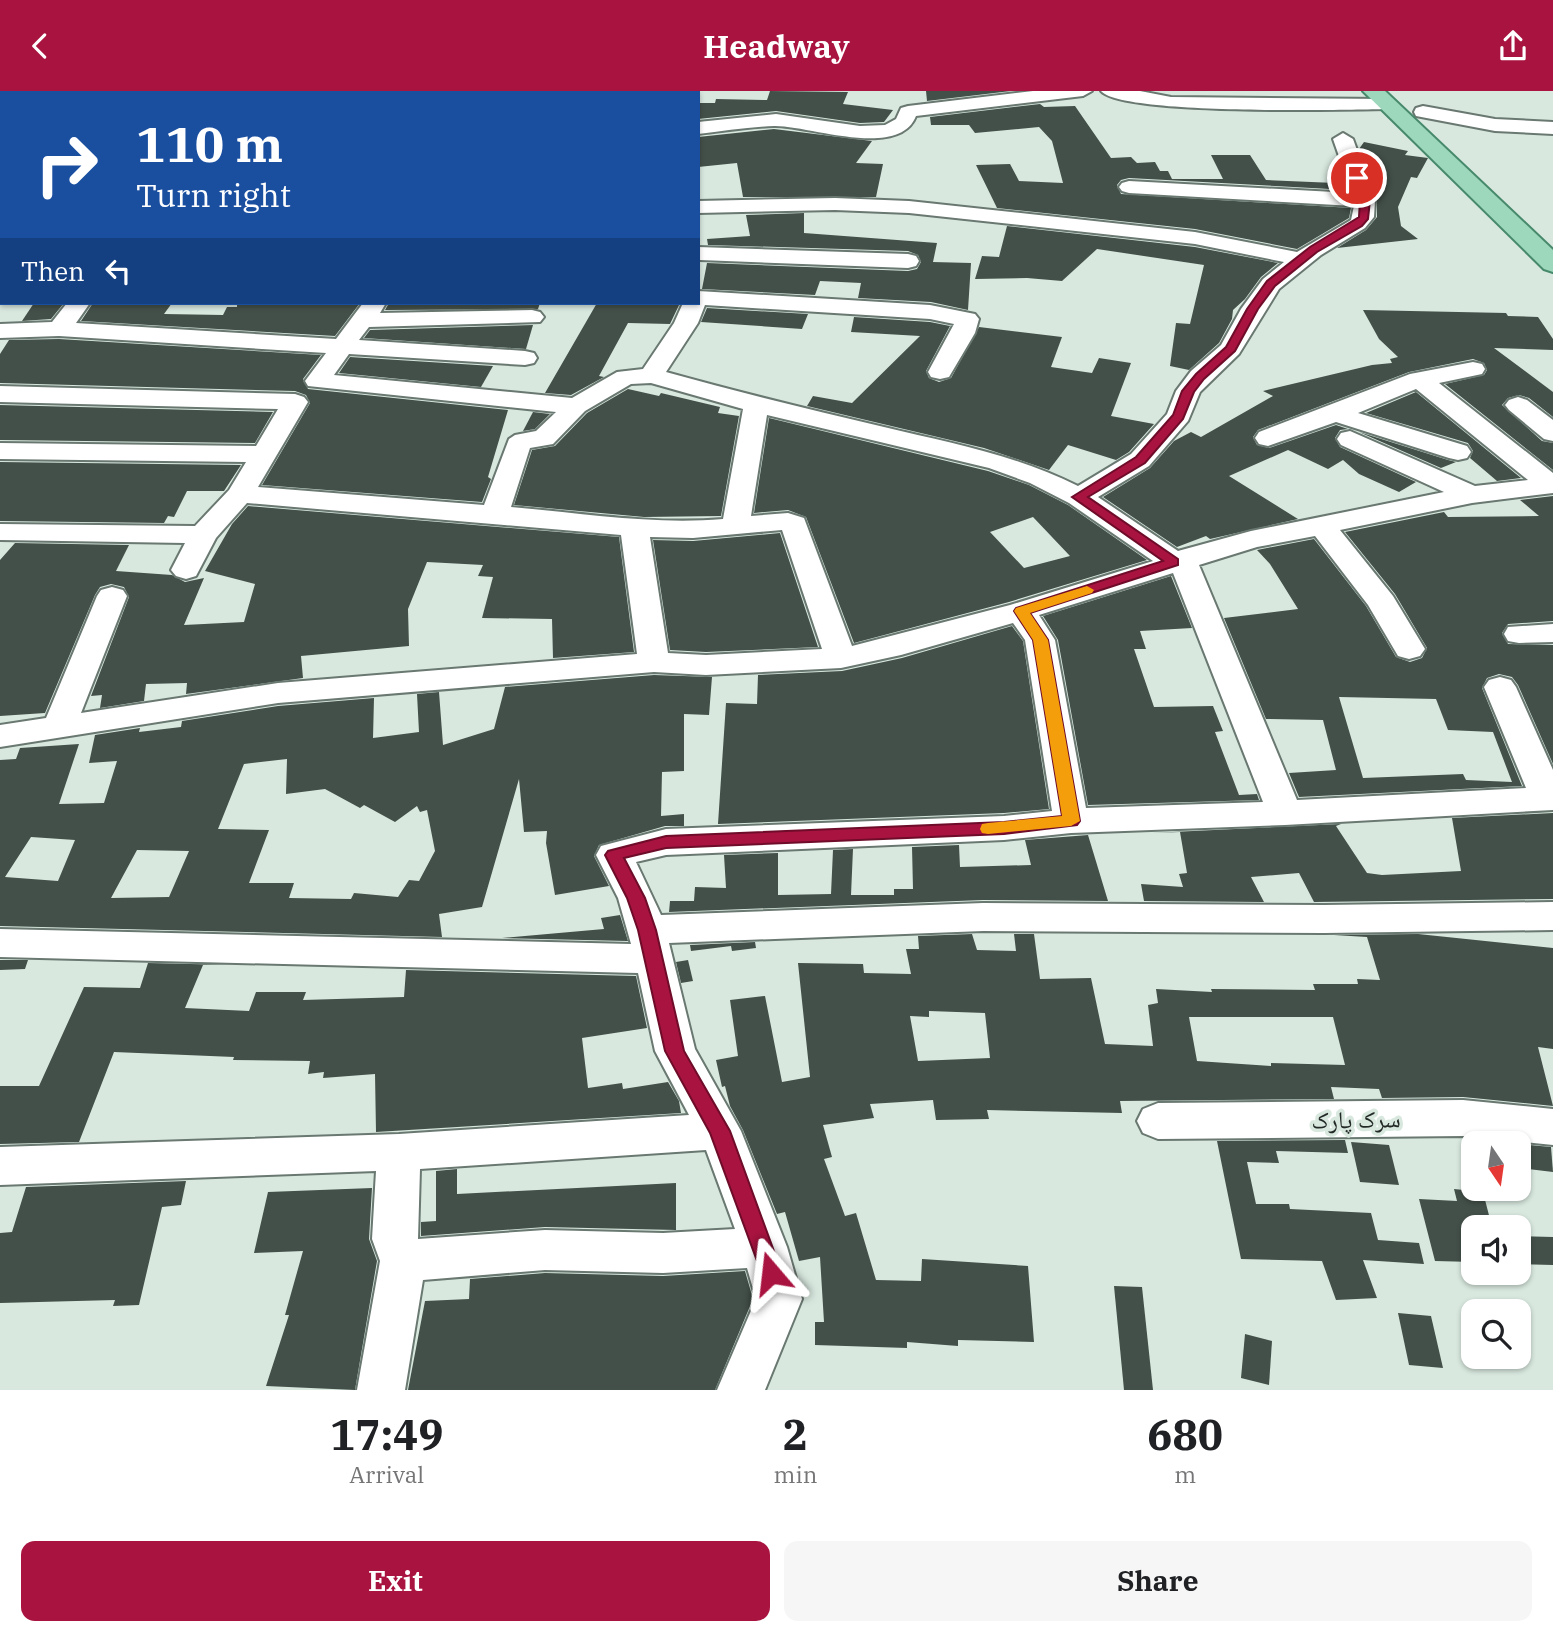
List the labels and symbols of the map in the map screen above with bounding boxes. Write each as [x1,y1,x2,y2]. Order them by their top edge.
pin [1327,148,1387,208]
street label: سرک پارک [1311,1102,1401,1136]
north arrow [1461,1131,1531,1201]
position arrow [734,1236,808,1310]

